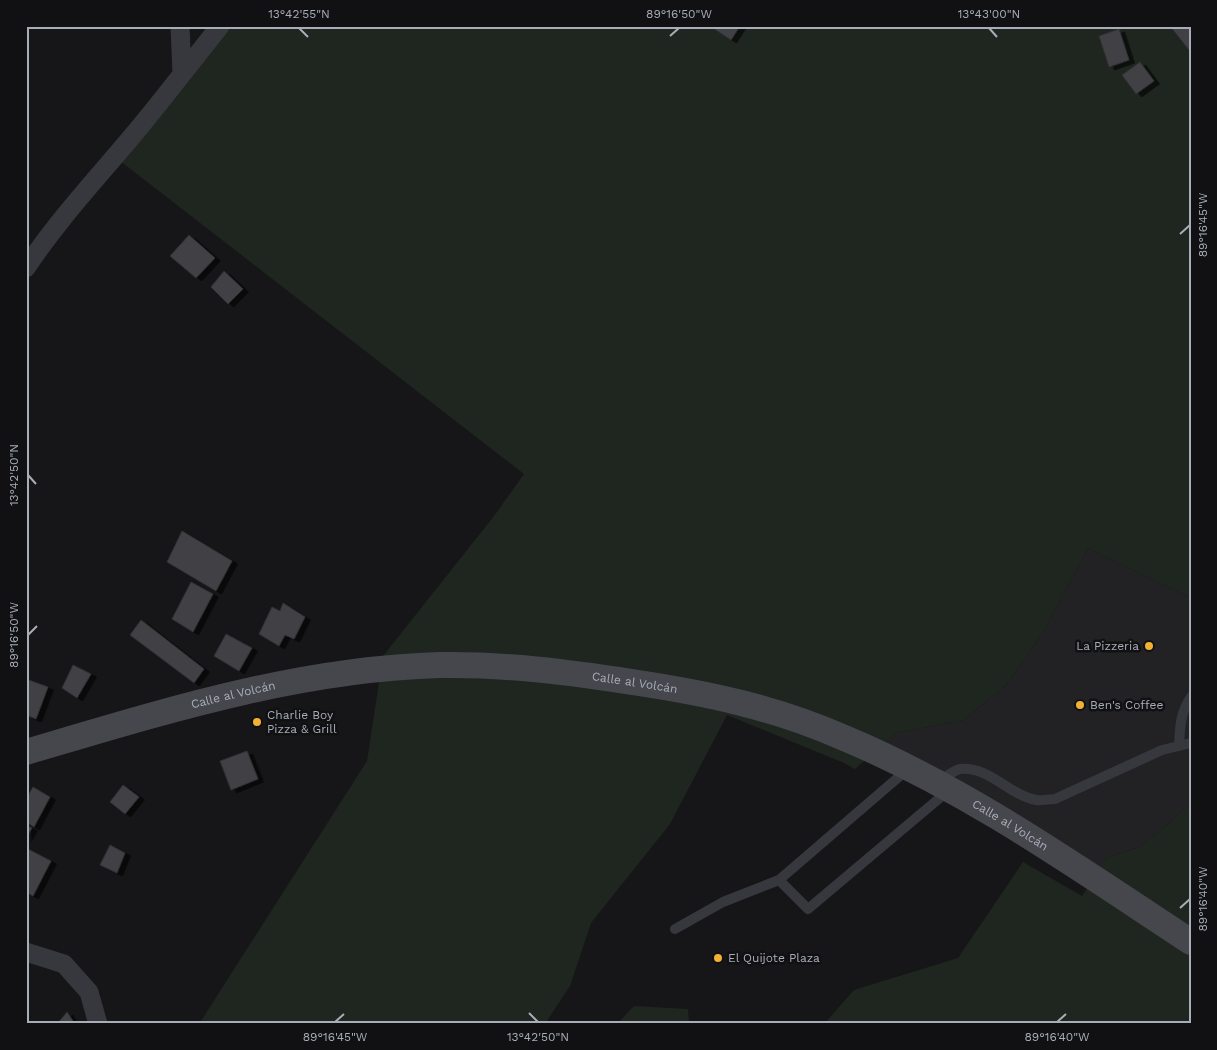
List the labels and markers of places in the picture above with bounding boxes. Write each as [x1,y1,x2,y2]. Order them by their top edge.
place label: La Pizzeria [1076,639,1139,653]
marker: La Pizzeria [1143,640,1155,652]
place label: Ben's Coffee [1090,698,1163,712]
marker: Ben's Coffee [1074,699,1086,711]
place label: Charlie Boy Pizza & Grill [267,708,337,736]
marker: Charlie Boy Pizza & Grill [251,716,263,728]
place label: El Quijote Plaza [728,951,820,965]
marker: El Quijote Plaza [712,952,724,964]

